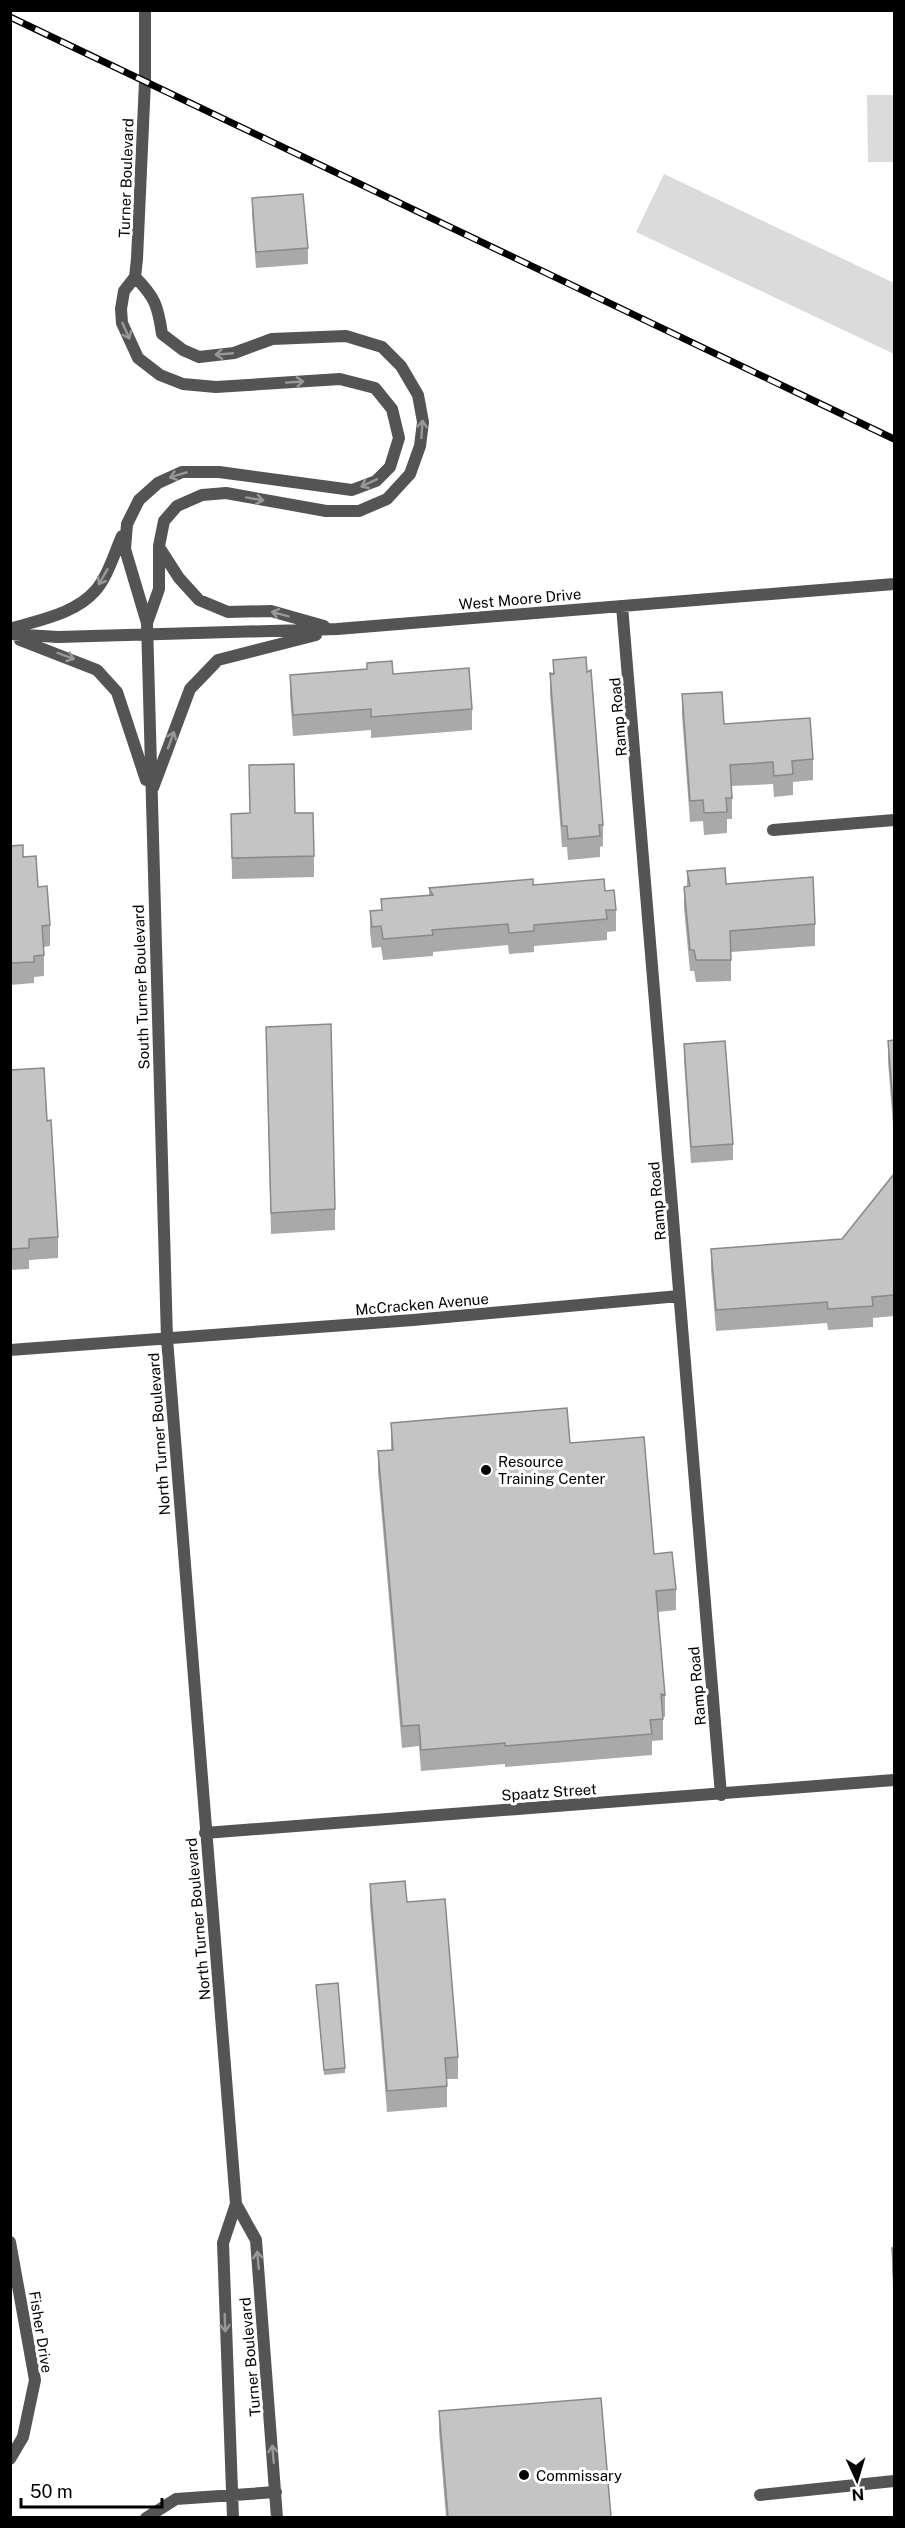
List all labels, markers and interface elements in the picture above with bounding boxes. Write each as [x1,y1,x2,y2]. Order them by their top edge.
street label: Turner Boulevard [115,118,137,238]
one-way arrow [121,321,132,339]
one-way arrow [214,349,234,360]
one-way arrow [285,376,305,387]
one-way arrow [417,420,428,439]
one-way arrow [169,470,188,481]
one-way arrow [361,478,379,489]
one-way arrow [245,493,265,504]
one-way arrow [97,569,109,586]
street label: West Moore Drive [458,585,582,613]
one-way arrow [271,608,290,619]
one-way arrow [56,652,75,663]
street label: Ramp Road [606,677,630,757]
one-way arrow [166,731,177,749]
street label: South Turner Boulevard [130,904,152,1070]
street label: Ramp Road [645,1161,669,1241]
street label: McCracken Avenue [355,1290,489,1318]
street label: North Turner Boulevard [145,1352,173,1516]
place label: Resource Training Center [498,1453,605,1487]
marker: Resource Training Center [479,1463,493,1477]
street label: Ramp Road [685,1646,709,1726]
street label: Spaatz Street [501,1780,597,1804]
street label: North Turner Boulevard [182,1837,214,2001]
one-way arrow [252,2250,263,2270]
street label: Fisher Drive [26,2290,56,2374]
street label: Turner Boulevard [236,2297,264,2417]
one-way arrow [220,2312,231,2332]
one-way arrow [267,2445,278,2465]
north arrow [827,2450,887,2510]
place label: Commissary [536,2467,622,2484]
marker: Commissary [517,2468,531,2482]
scale bar [21,2471,162,2509]
text: 50 m [30,2481,73,2502]
text: N [851,2485,865,2504]

